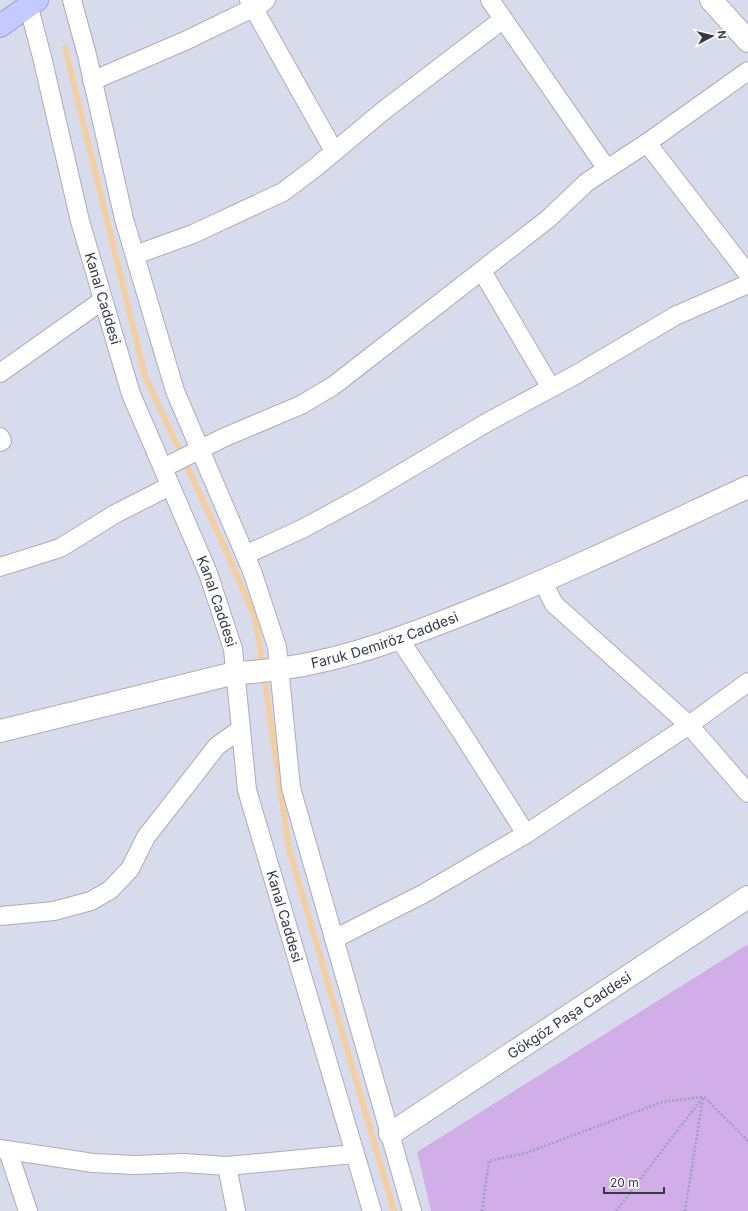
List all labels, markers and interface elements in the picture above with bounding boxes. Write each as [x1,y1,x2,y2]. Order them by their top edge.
north arrow [692,16,732,56]
text: N [714,30,729,40]
street label: Kanal Caddesi [82,250,125,346]
street label: Kanal Caddesi [194,553,241,649]
street label: Faruk Demiröz Caddesi [309,608,461,671]
street label: Kanal Caddesi [263,868,307,964]
street label: Gökgöz Paşa Caddesi [504,968,634,1062]
scale bar [604,1169,664,1195]
text: 20 m [610,1175,639,1190]

